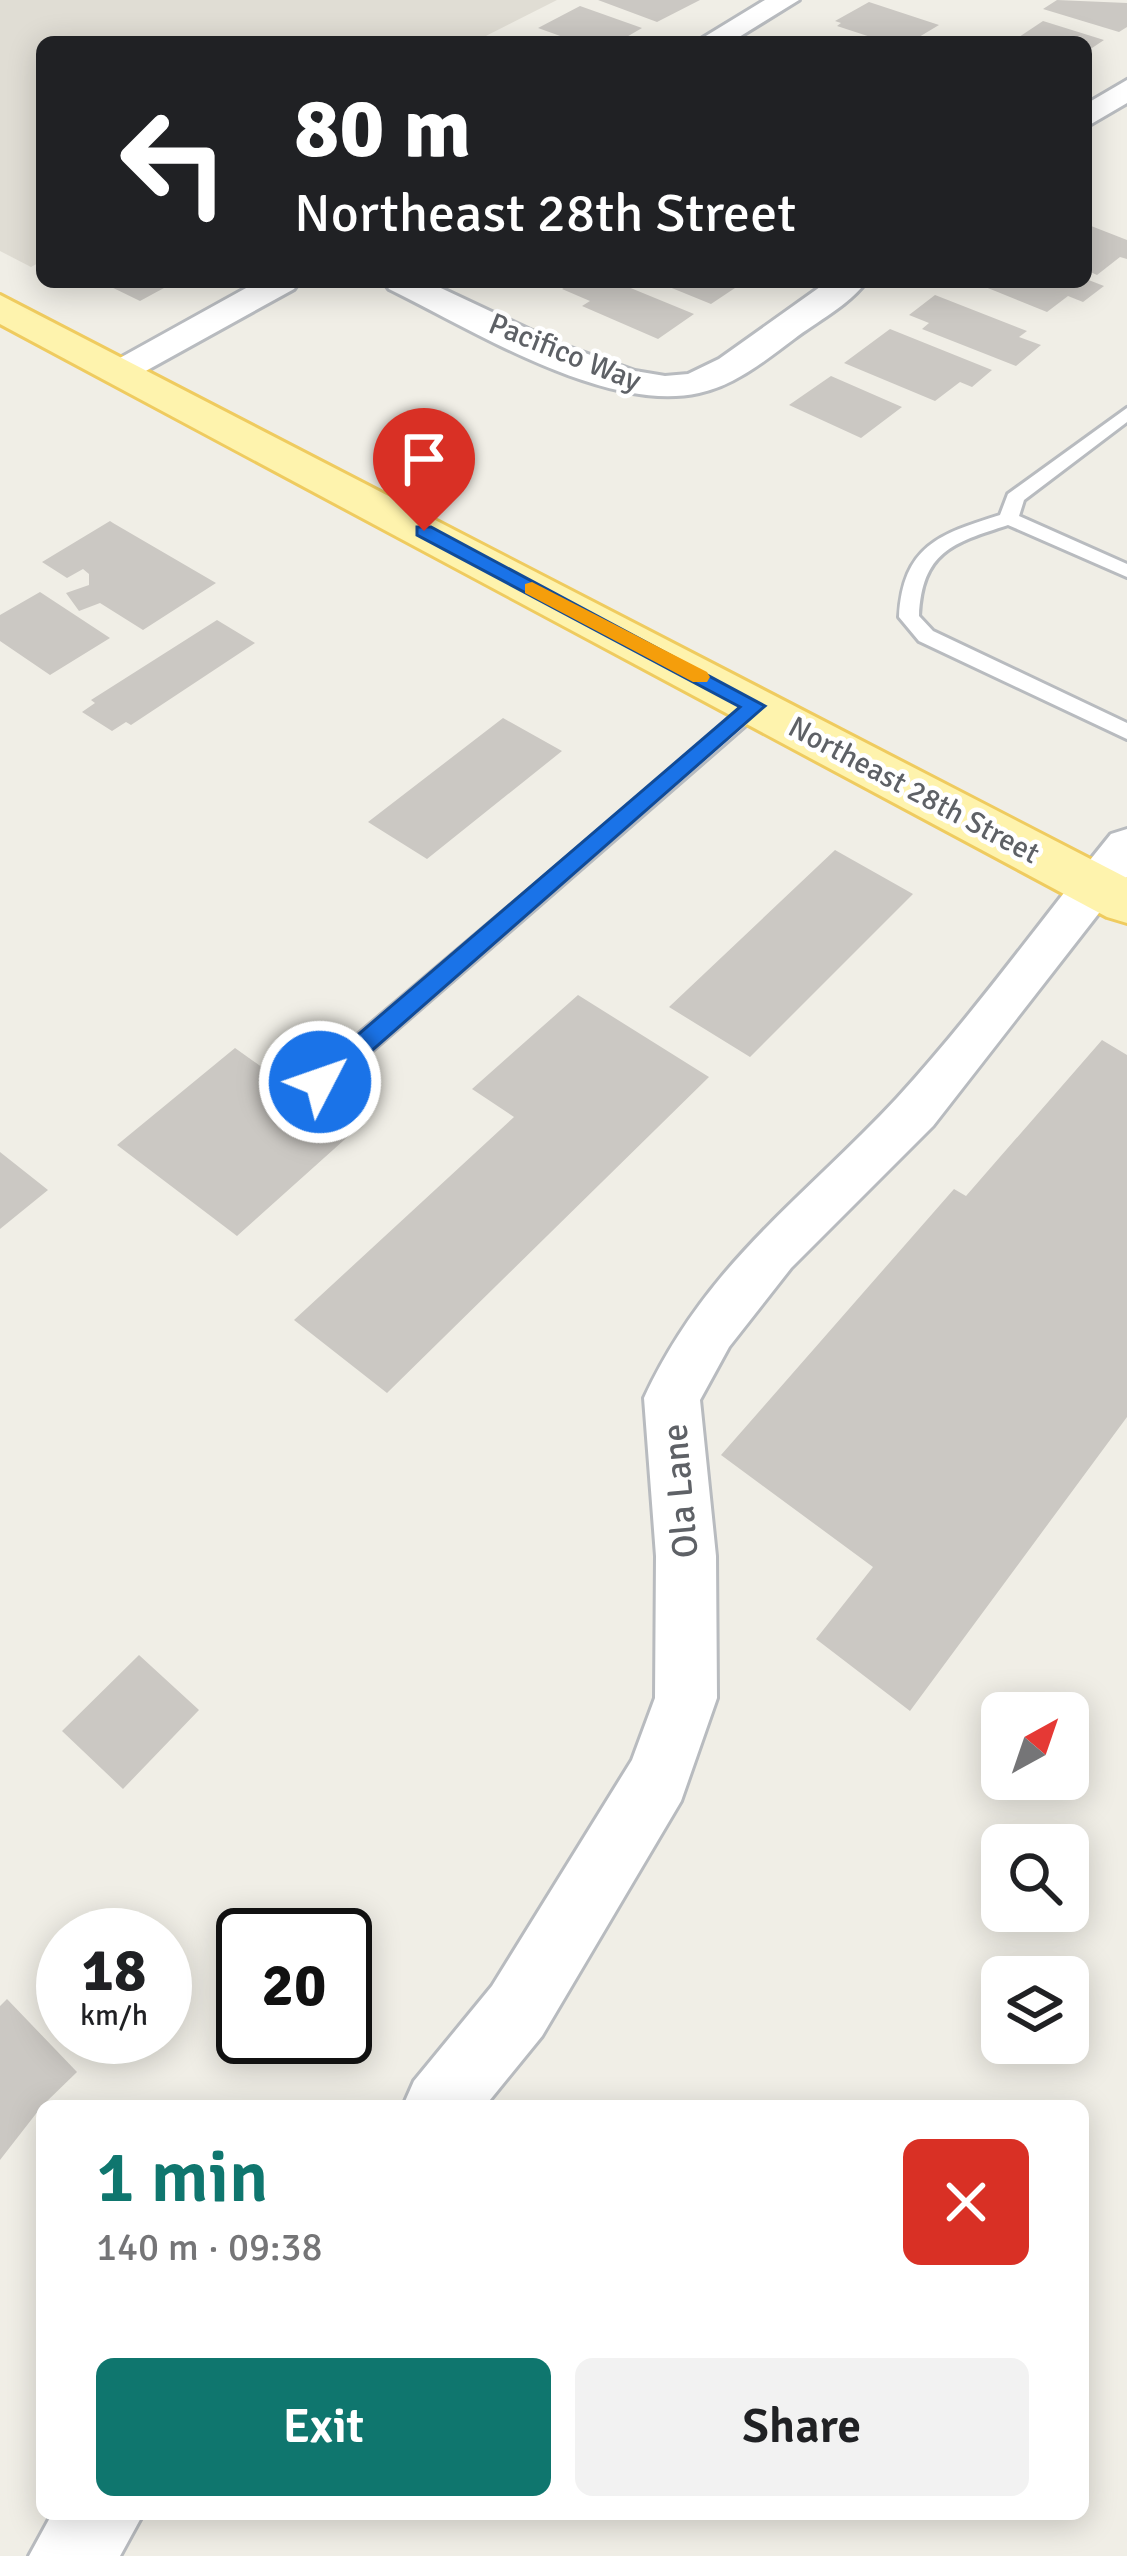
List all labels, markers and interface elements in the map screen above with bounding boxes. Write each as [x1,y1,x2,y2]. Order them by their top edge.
text: 80 m [294,77,471,181]
icon: left [96,84,252,240]
text: Northeast 28th Street [294,180,796,247]
street label: Pacifico Way [483,305,646,400]
pin [373,408,475,531]
icon: arrive [391,426,457,492]
street label: Northeast 28th Street [782,709,1046,872]
position arrow [257,1019,383,1145]
street label: Ola Lane [652,1422,709,1560]
north arrow [981,1692,1089,1800]
map controls [981,1692,1089,2064]
button: search [981,1824,1089,1932]
speed limit sign: 20 [216,1908,372,2064]
text: 18 [82,1934,146,2008]
button: layers [981,1956,1089,2064]
text: km/h [80,1997,148,2034]
text: 1 min [96,2133,268,2222]
button: close [903,2139,1029,2265]
text: 140 m · 09:38 [96,2223,323,2271]
button: Exit [96,2358,551,2496]
button: Share [575,2358,1029,2496]

